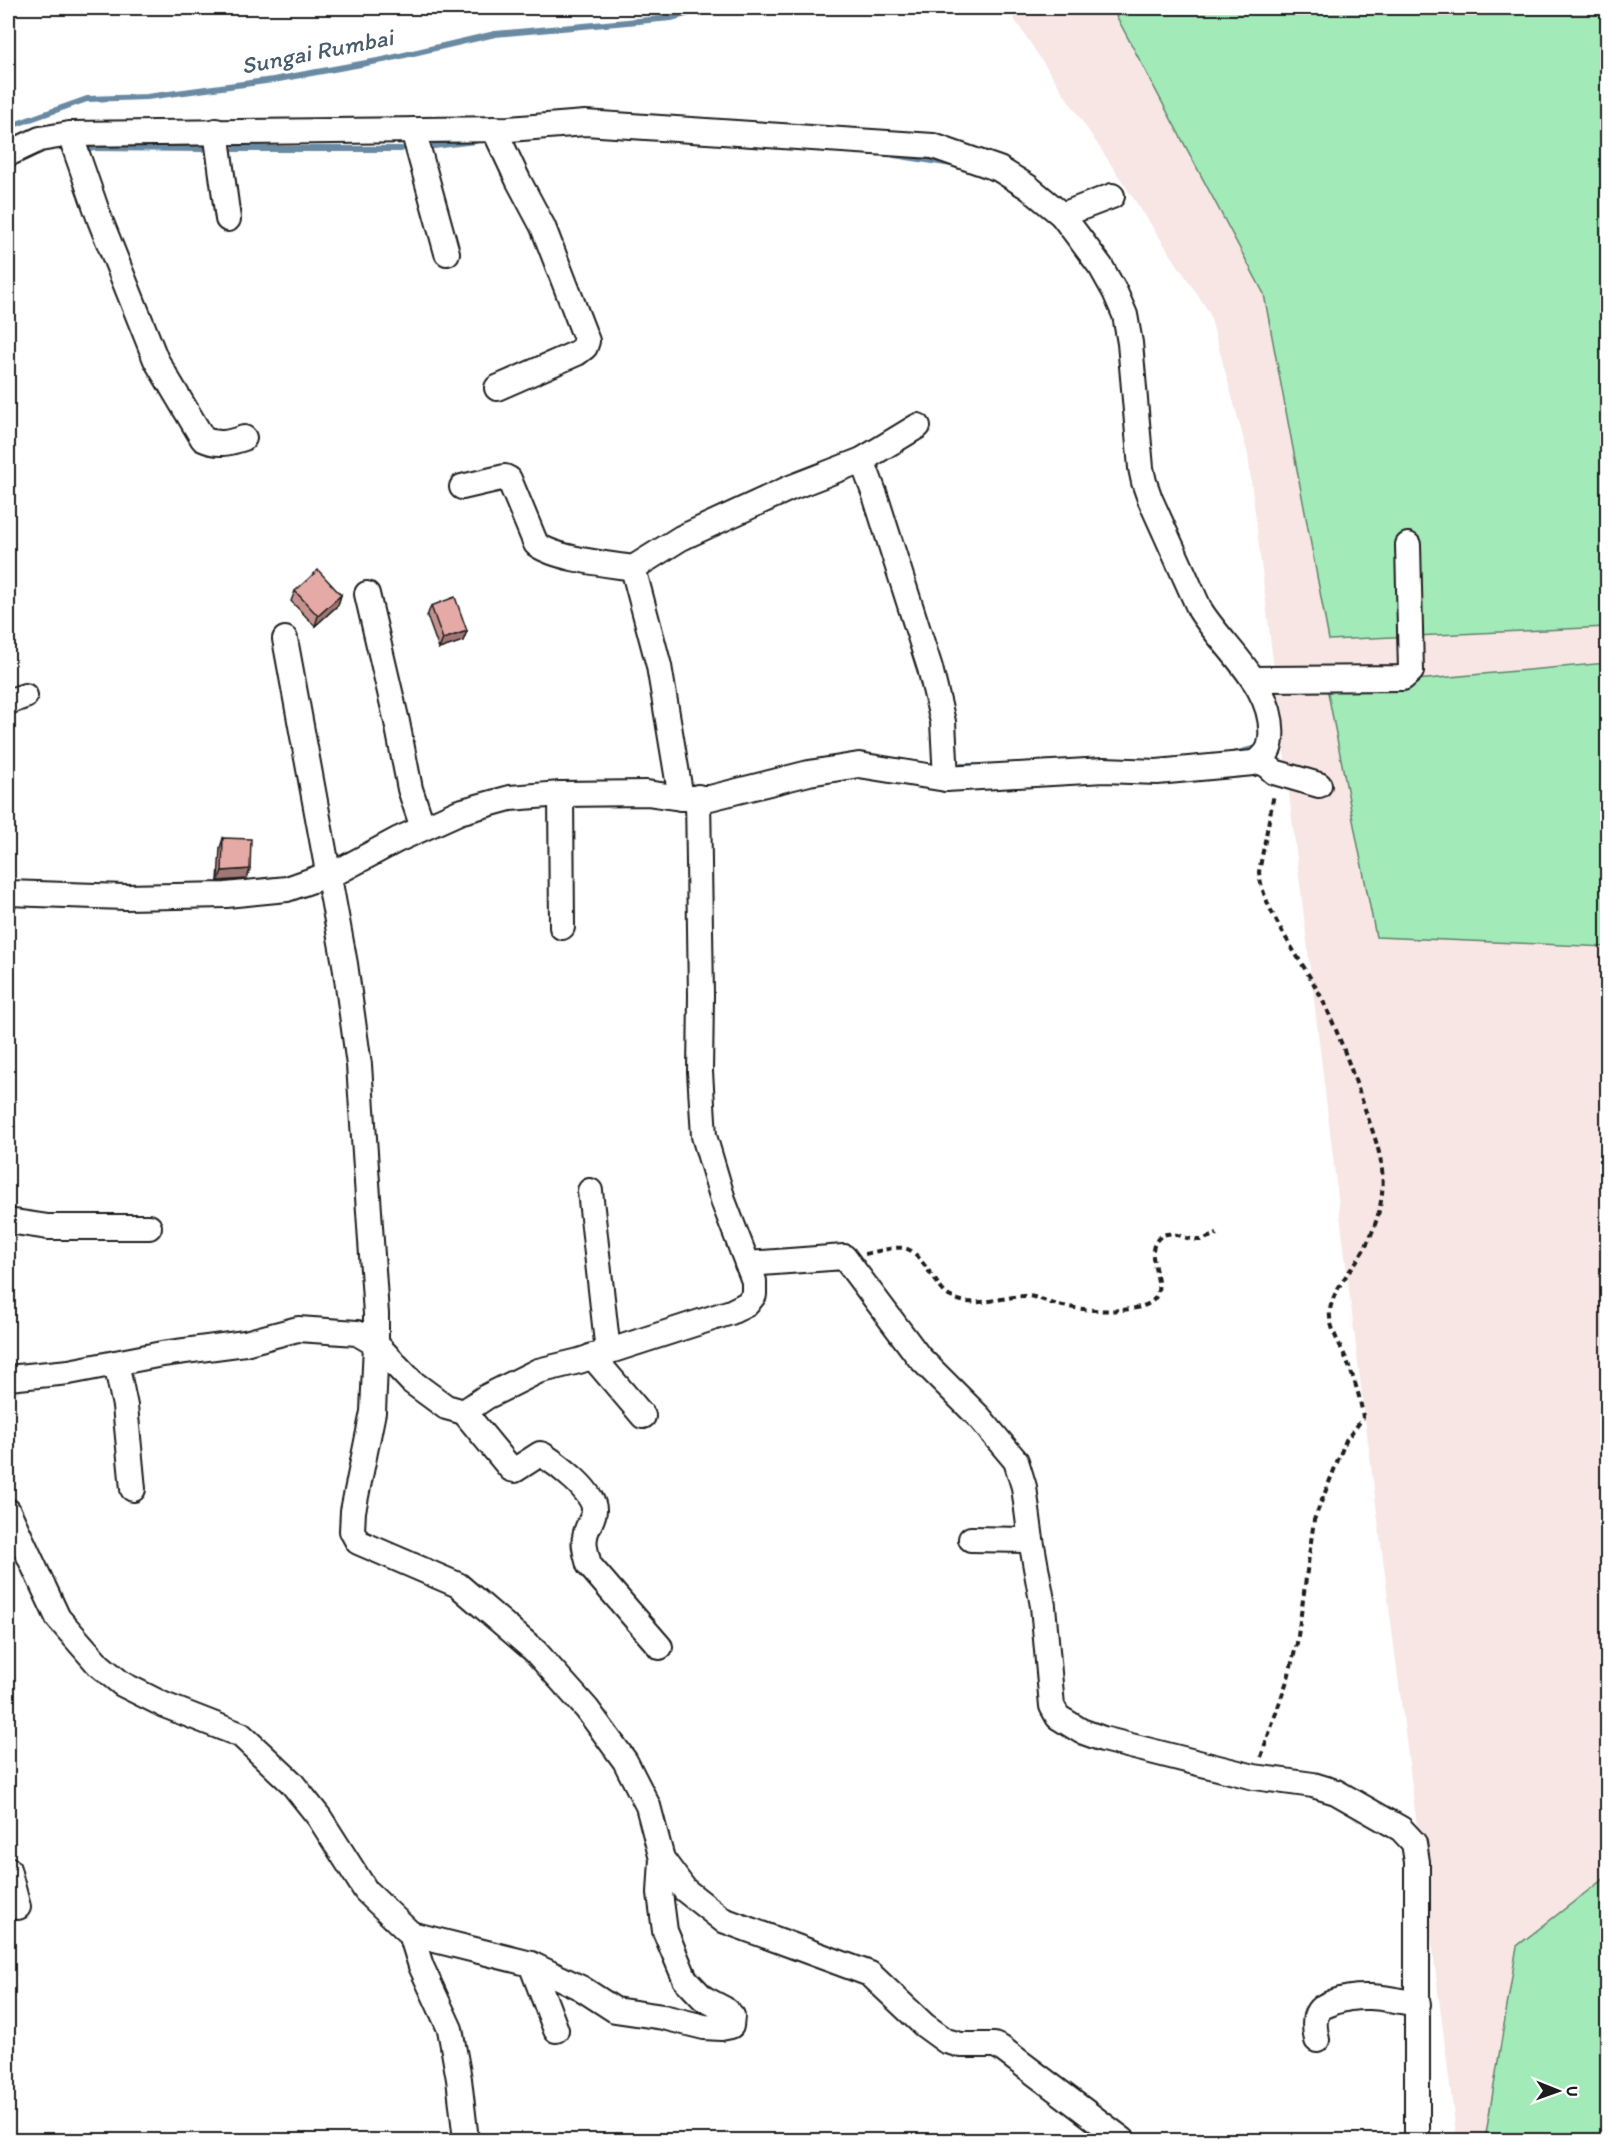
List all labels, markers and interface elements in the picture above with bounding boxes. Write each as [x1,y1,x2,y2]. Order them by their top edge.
water label: Sungai Rumbai [239,22,398,80]
north arrow [1528,2061,1588,2121]
text: U [1563,2086,1582,2097]

